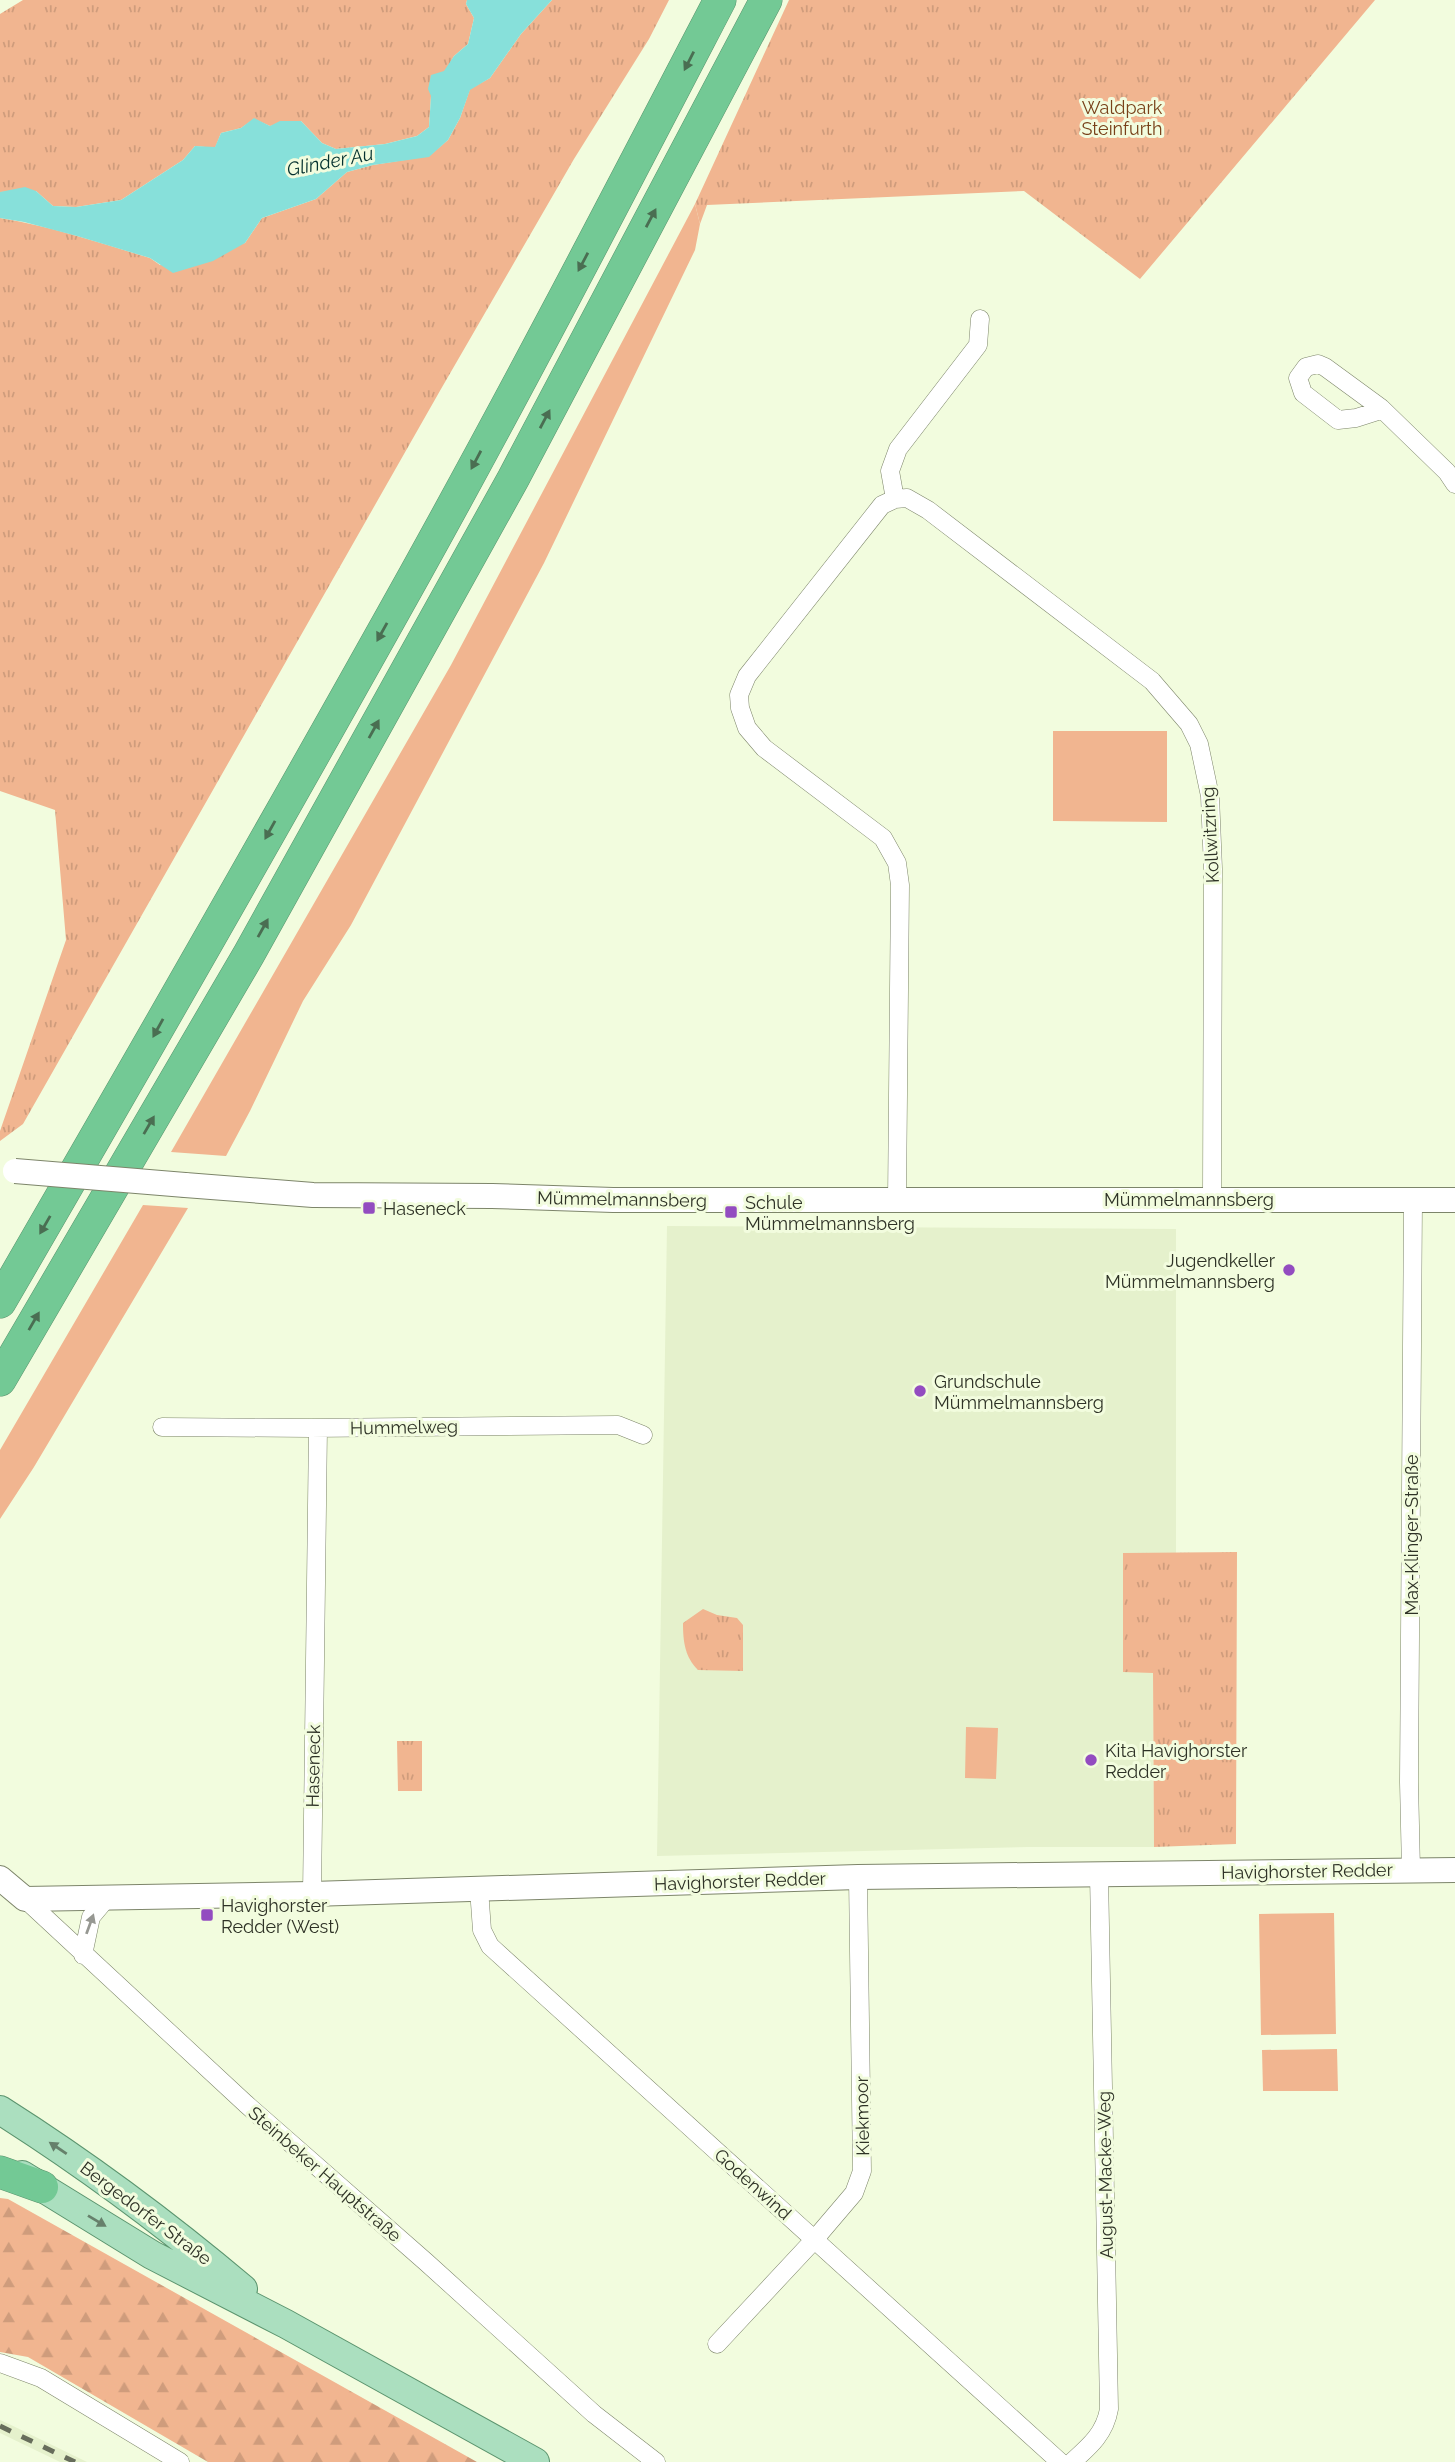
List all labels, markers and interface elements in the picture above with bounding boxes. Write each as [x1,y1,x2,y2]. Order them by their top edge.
one-way arrow [683,51,695,70]
park label: Waldpark Steinfurth [1081,97,1163,139]
water label: Glinder Au [285,142,375,180]
one-way arrow [645,208,657,227]
one-way arrow [577,252,589,271]
one-way arrow [539,409,551,429]
one-way arrow [470,450,482,469]
one-way arrow [376,622,388,641]
one-way arrow [368,720,380,739]
street label: Kollwitzring [1197,786,1223,884]
one-way arrow [264,820,276,839]
one-way arrow [257,918,269,938]
one-way arrow [152,1018,164,1037]
one-way arrow [143,1115,155,1135]
street label: Mümmelmannsberg [537,1187,707,1211]
street label: Mümmelmannsberg [1104,1189,1274,1210]
place label: Schule Mümmelmannsberg [745,1192,915,1234]
place label: Haseneck [383,1198,466,1219]
marker: Haseneck [361,1200,377,1216]
marker: Schule Mümmelmannsberg [723,1204,739,1220]
one-way arrow [39,1215,51,1234]
place label: Jugendkeller Mümmelmannsberg [1105,1250,1276,1292]
marker: Jugendkeller Mümmelmannsberg [1281,1262,1297,1278]
one-way arrow [28,1312,41,1331]
place label: Grundschule Mümmelmannsberg [934,1371,1104,1413]
marker: Grundschule Mümmelmannsberg [912,1383,928,1399]
street label: Hummelweg [350,1416,458,1438]
street label: Max-Klinger-Straße [1401,1454,1422,1616]
street label: Haseneck [302,1724,324,1808]
place label: Kita Havighorster Redder [1105,1740,1248,1782]
marker: Kita Havighorster Redder [1083,1752,1099,1768]
street label: Havighorster Redder [1221,1859,1394,1883]
street label: Havighorster Redder [654,1867,827,1894]
place label: Havighorster Redder (West) [221,1895,339,1937]
marker: Havighorster Redder (West) [199,1907,215,1923]
one-way arrow [85,1913,96,1934]
street label: Kiekmoor [851,2075,873,2156]
street label: August-Macke-Weg [1093,2091,1117,2259]
street label: Steinbeker Hauptstraße [244,2102,406,2246]
one-way arrow [49,2142,68,2155]
street label: Godenwind [710,2144,796,2224]
street label: Bergedorfer Straße [76,2157,216,2269]
one-way arrow [88,2215,107,2227]

